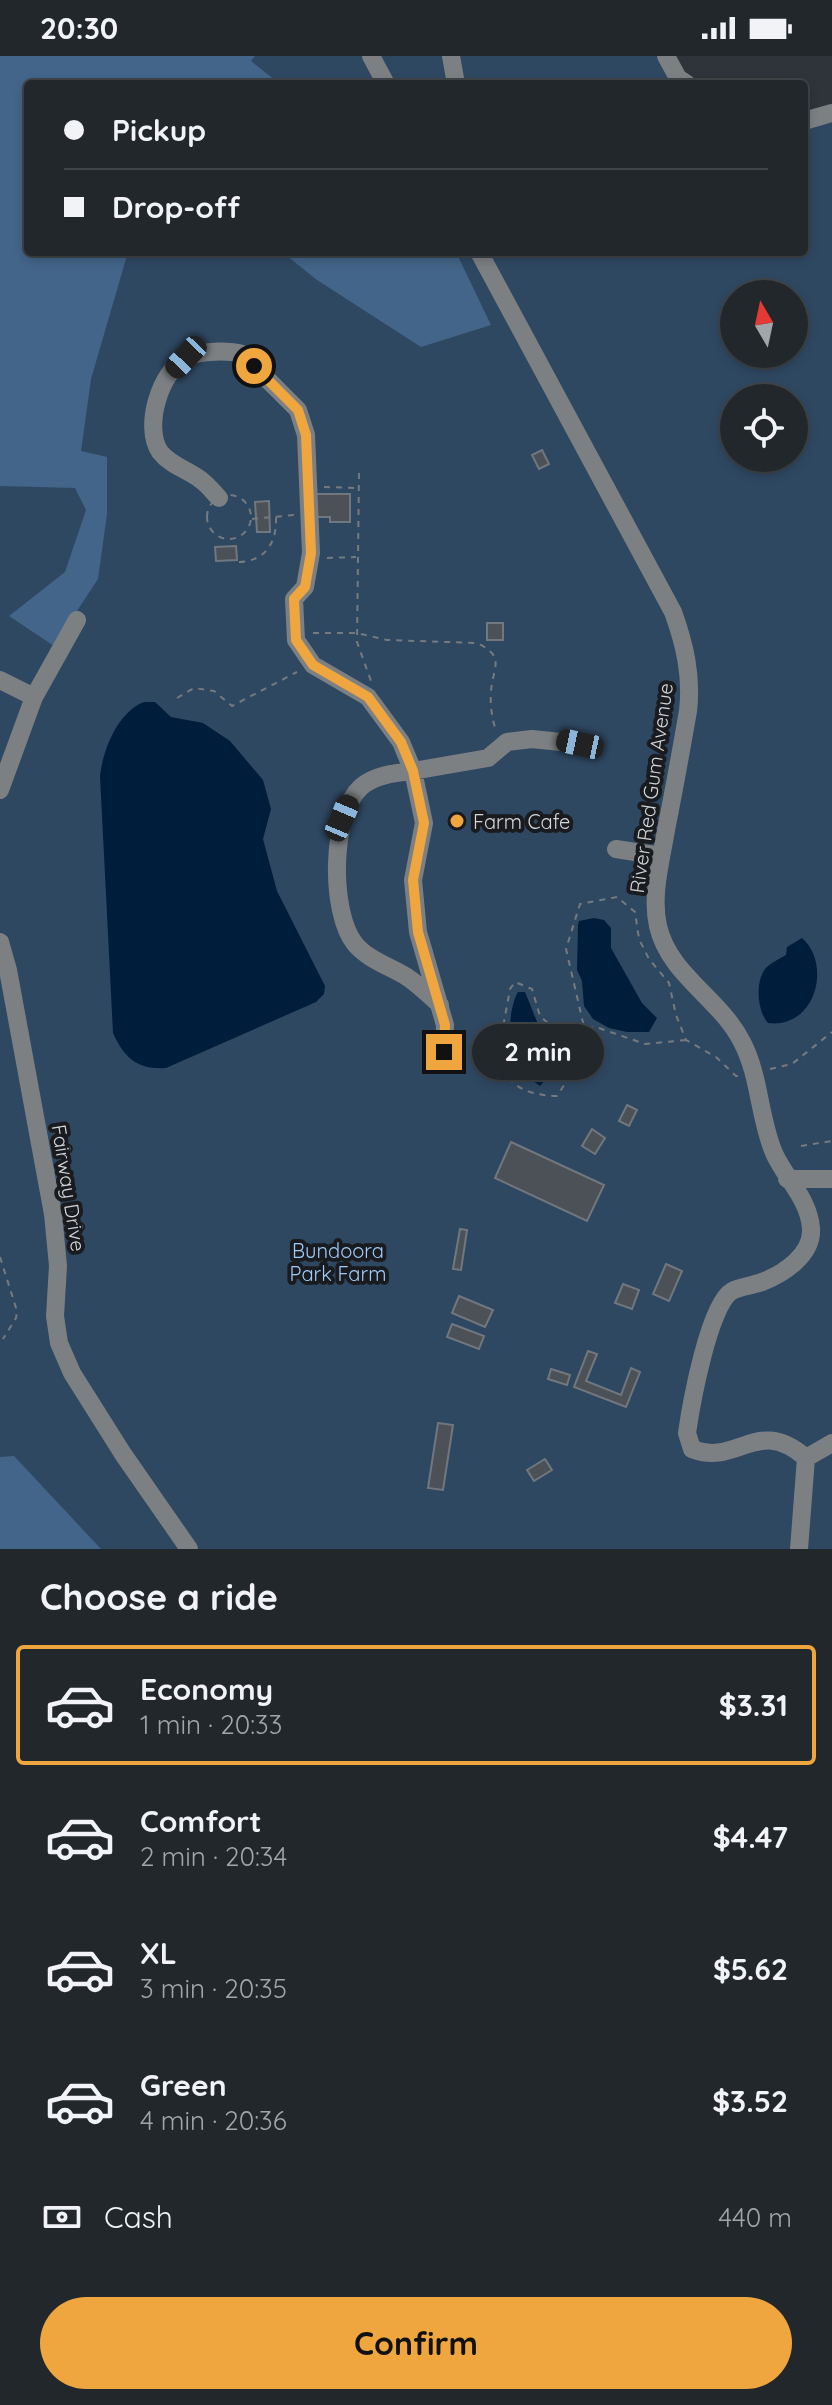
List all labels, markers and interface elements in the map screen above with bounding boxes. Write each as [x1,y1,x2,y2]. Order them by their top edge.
text: 20:30 [40,9,118,47]
text: Pickup [112,111,206,149]
text: Drop-off [112,188,240,226]
north arrow [720,280,808,368]
map controls [720,280,808,472]
car [161,331,211,383]
route start [236,348,272,384]
button: locate [720,384,808,472]
street label: River Red Gum Avenue [624,681,678,895]
car [554,727,606,761]
car [322,791,362,845]
place label: Farm Cafe [473,809,570,834]
marker: Farm Cafe [448,812,466,830]
callout: 2 min [472,1024,604,1080]
route end [426,1034,462,1070]
text: 2 min [504,1035,572,1068]
street label: Fairway Drive [47,1123,91,1253]
park label: Bundoora Park Farm [290,1238,386,1286]
text: Choose a ride [40,1574,278,1619]
icon: car [44,1669,116,1741]
text: Economy [140,1670,273,1708]
text: $3.31 [719,1686,788,1724]
text: 1 min · 20:33 [140,1708,282,1741]
icon: car [44,1801,116,1873]
text: Comfort [140,1802,261,1840]
text: $4.47 [713,1818,788,1856]
text: 2 min · 20:34 [140,1840,287,1873]
icon: car [44,1933,116,2005]
text: XL [140,1934,177,1972]
text: $5.62 [713,1950,788,1988]
text: 3 min · 20:35 [140,1972,287,2005]
icon: car [44,2065,116,2137]
text: Green [140,2066,227,2104]
text: $3.52 [712,2082,788,2120]
text: 4 min · 20:36 [140,2104,287,2137]
icon: cash [40,2195,84,2239]
text: Cash [104,2198,173,2236]
text: 440 m [718,2201,792,2234]
button: Confirm [40,2297,792,2389]

